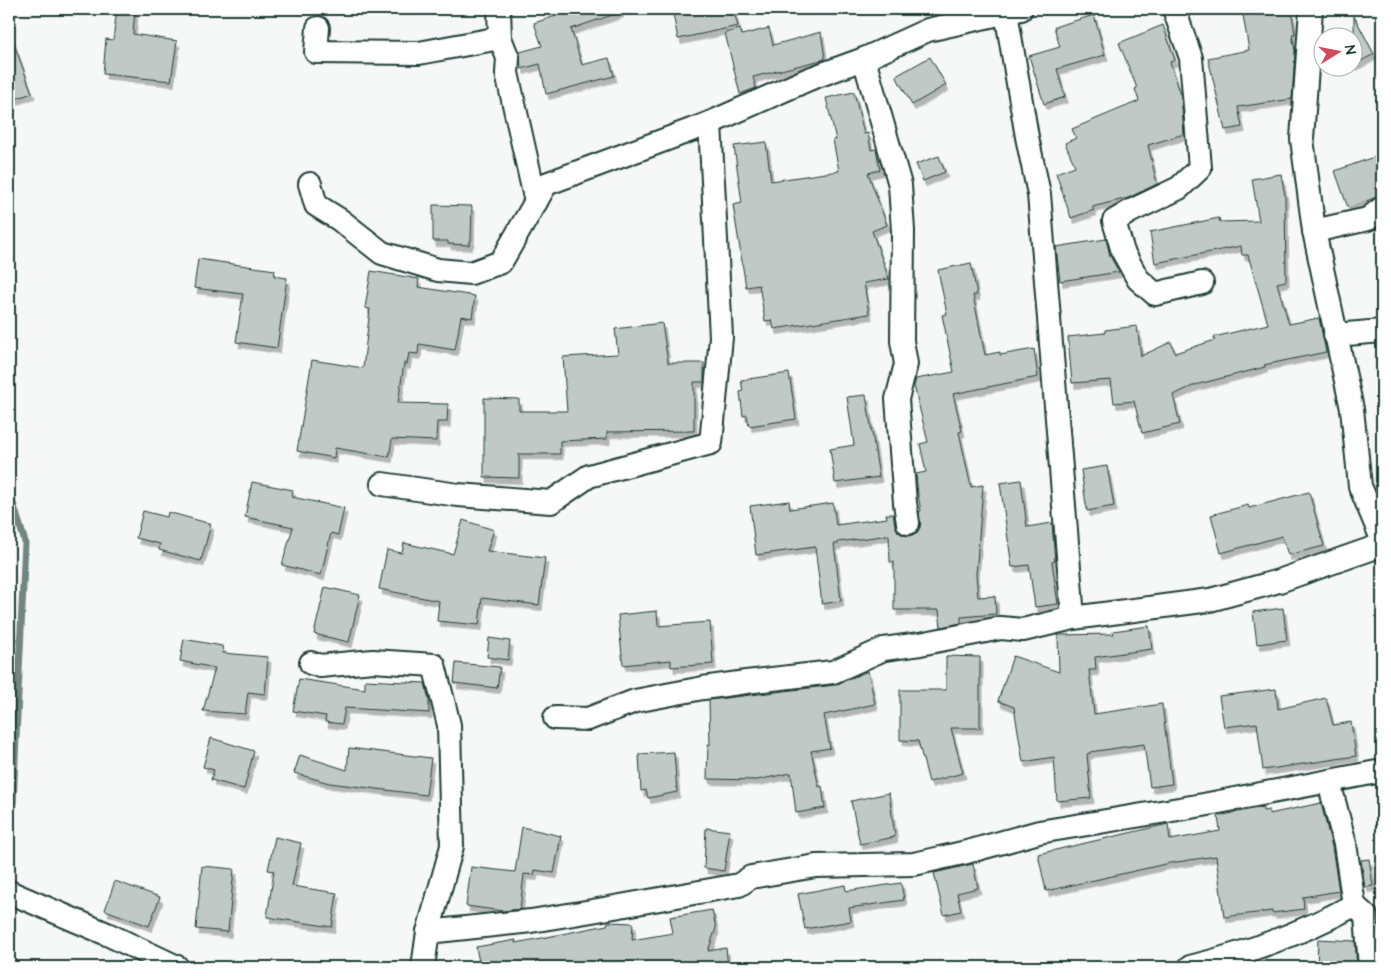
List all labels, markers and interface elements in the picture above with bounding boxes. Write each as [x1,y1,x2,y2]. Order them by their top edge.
north arrow [1314,28,1364,78]
text: N [1339,44,1360,56]

